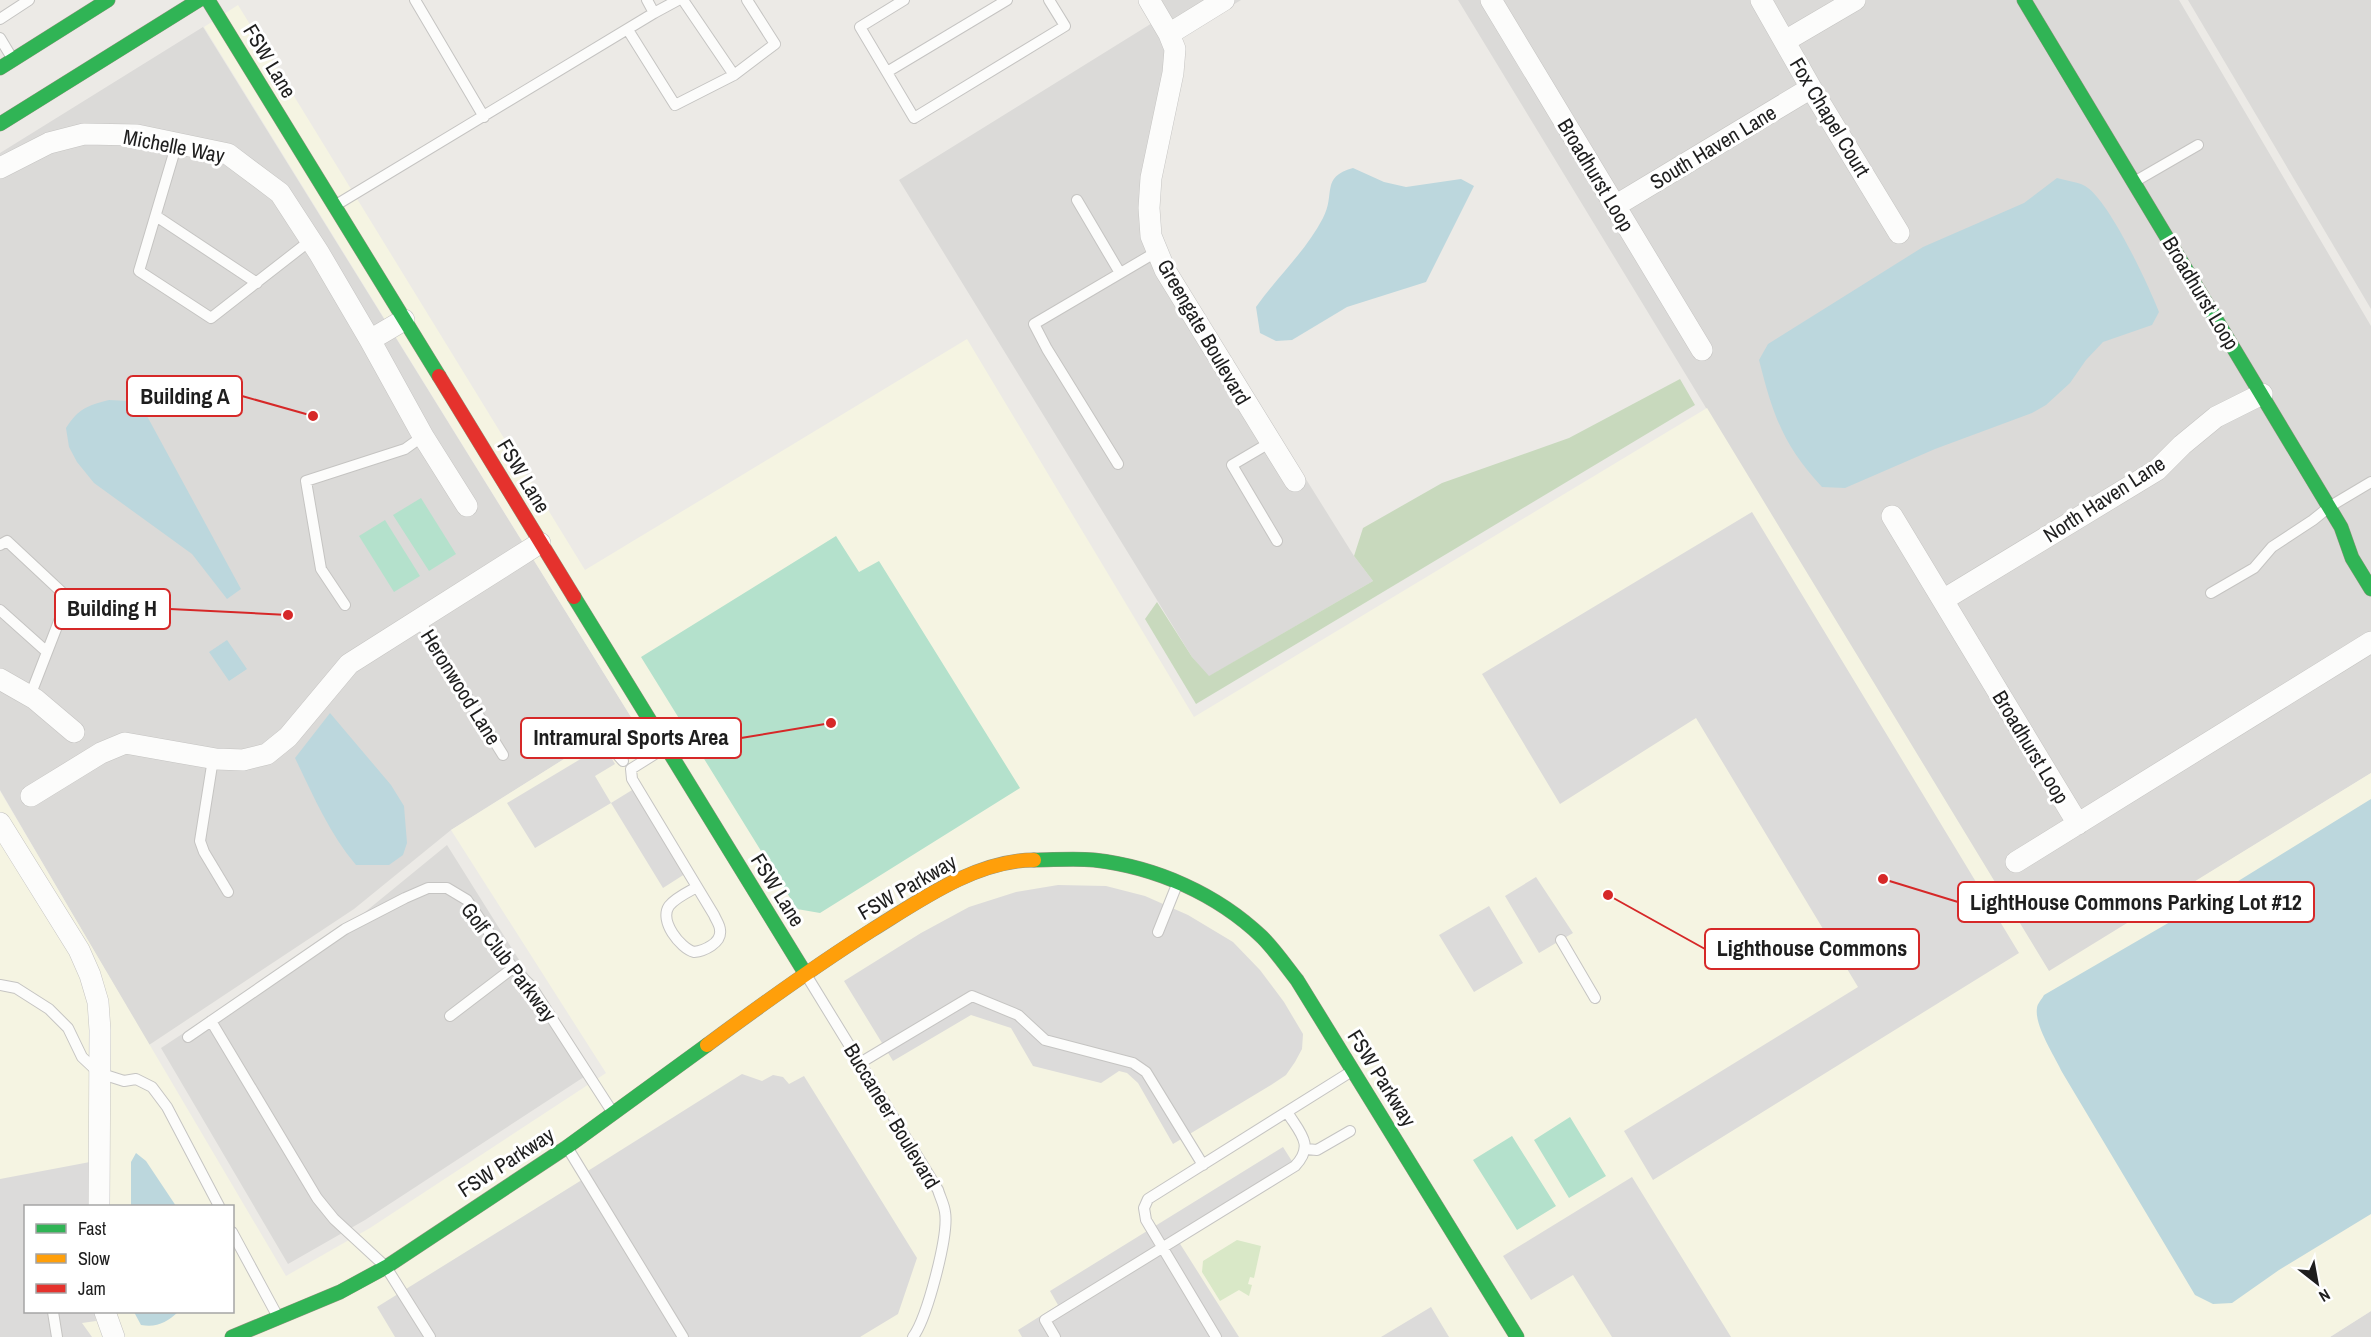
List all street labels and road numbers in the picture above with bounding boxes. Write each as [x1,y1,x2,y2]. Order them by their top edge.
street label: FSW Lane [237,19,303,103]
street label: Fox Chapel Court [1783,52,1877,182]
street label: South Haven Lane [1644,98,1782,196]
street label: Broadhurst Loop [1551,113,1641,237]
street label: Michelle Way [121,122,228,170]
street label: Broadhurst Loop [2156,231,2246,355]
street label: Greengate Boulevard [1151,254,1257,410]
street label: FSW Lane [491,434,557,518]
street label: North Haven Lane [2037,449,2171,549]
street label: Heronwood Lane [414,624,508,750]
street label: Broadhurst Loop [1986,685,2076,809]
street label: FSW Parkway [853,847,962,927]
street label: FSW Lane [744,848,812,932]
street label: Golf Club Parkway [455,896,564,1028]
street label: FSW Parkway [1341,1024,1423,1132]
street label: Buccaneer Boulevard [837,1038,947,1194]
street label: FSW Parkway [452,1120,560,1204]

